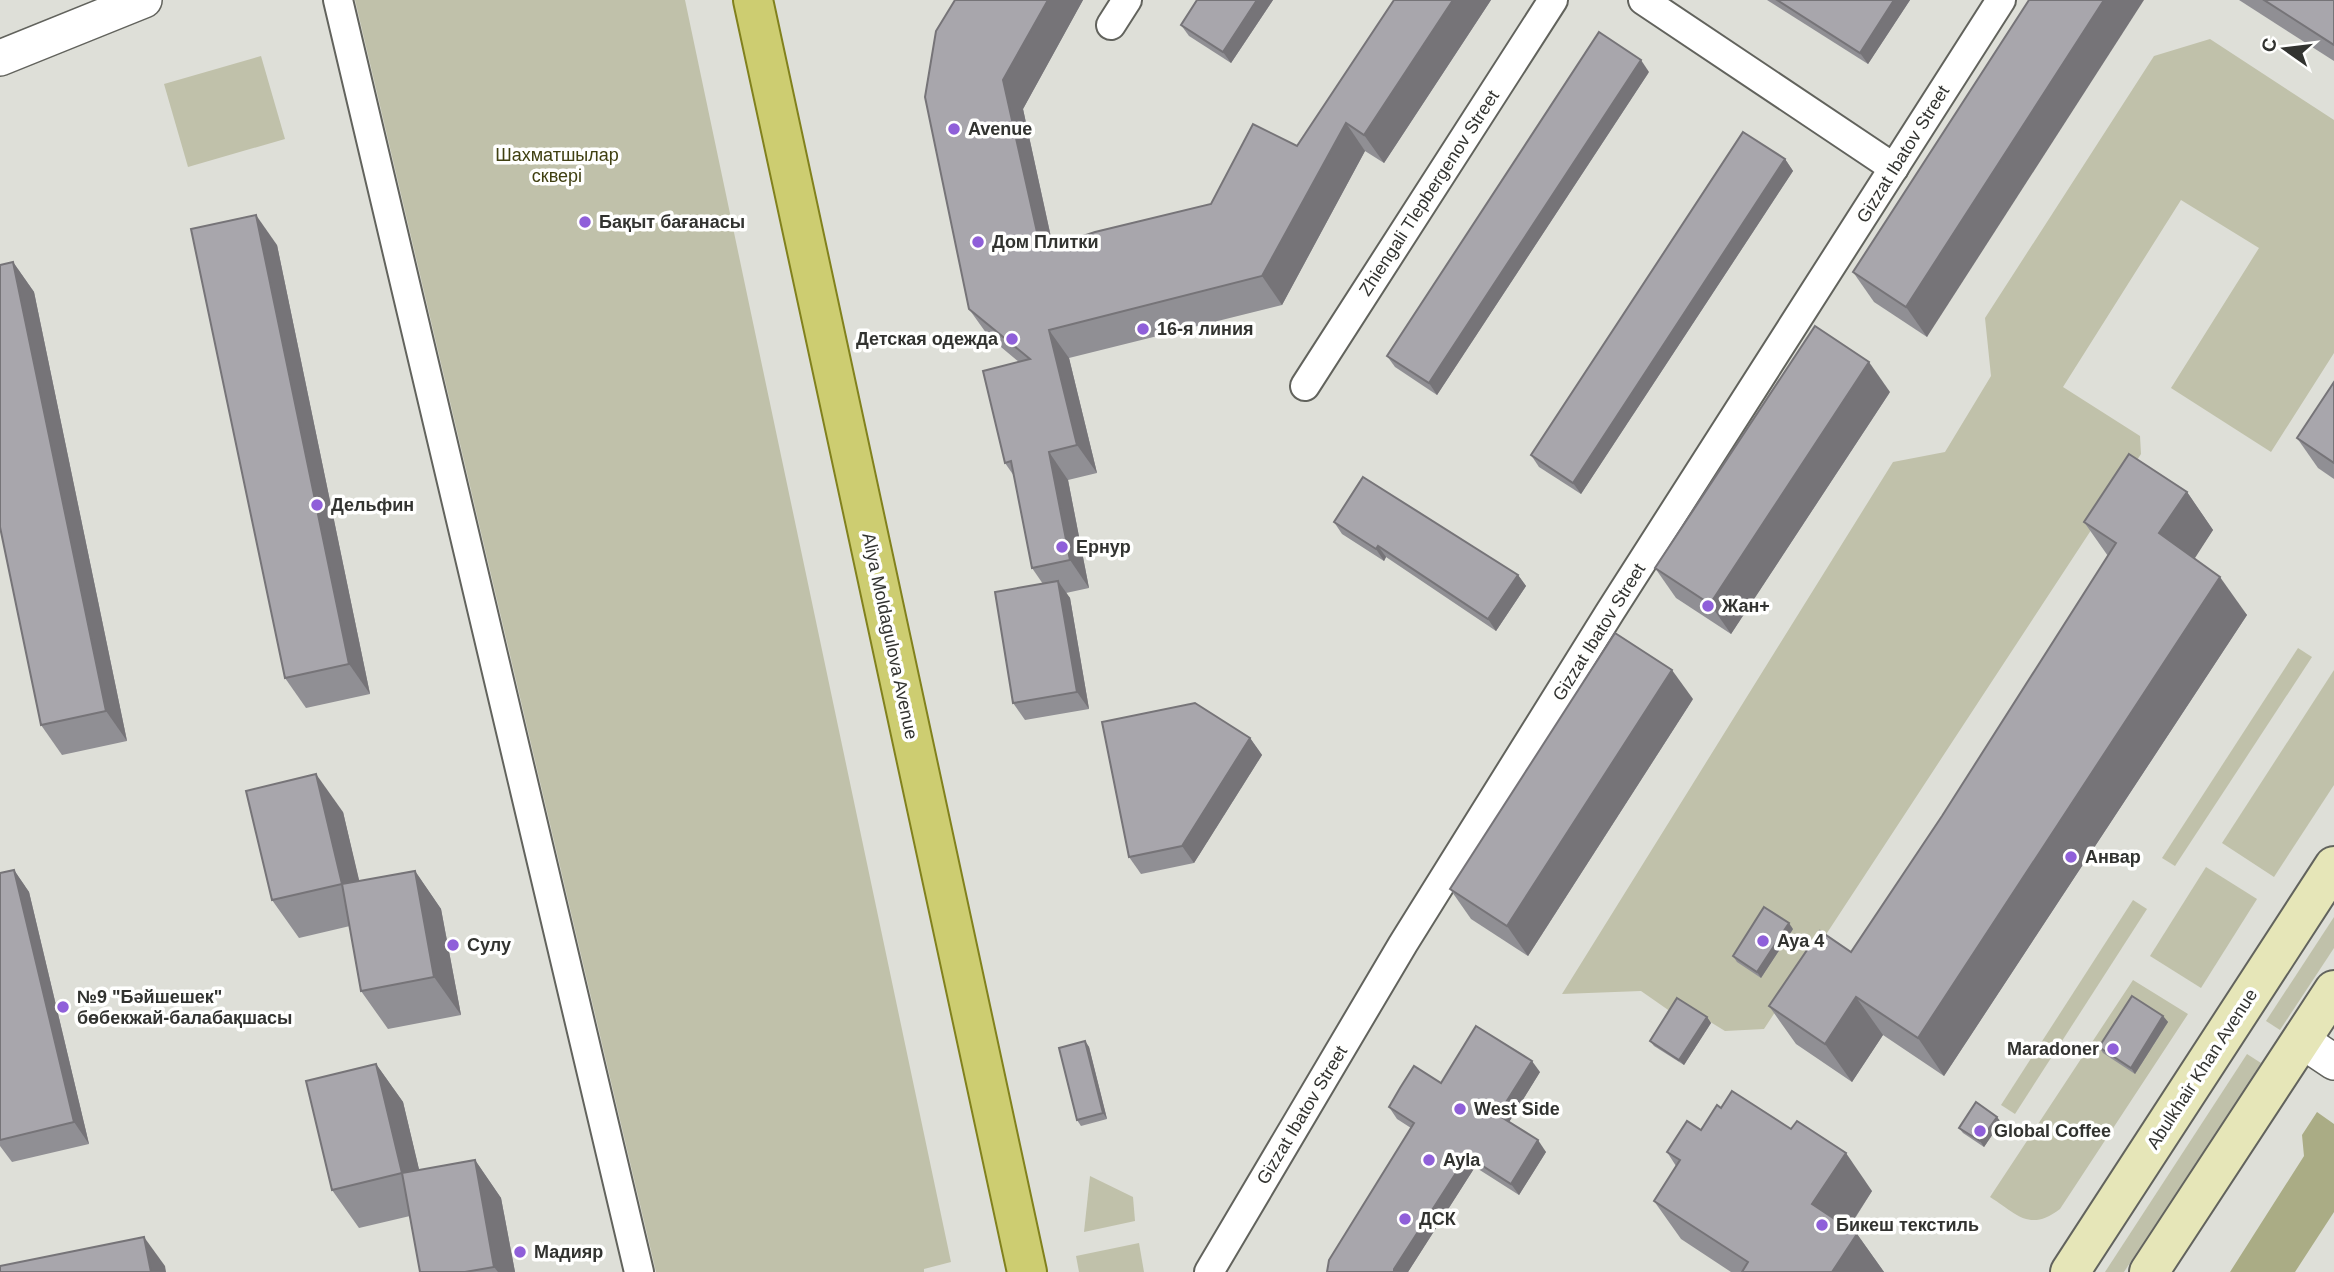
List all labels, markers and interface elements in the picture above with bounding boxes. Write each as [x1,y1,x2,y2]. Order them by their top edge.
north arrow [2250,14,2320,84]
text: С [2257,36,2281,54]
street label: Gizzat Ibatov Street [1853,82,1953,226]
street label: Zhiengali Tlepbergenov Street [1355,87,1503,299]
place label: Avenue [968,119,1032,139]
marker: Avenue [946,121,962,137]
park label: Шахматшылар сквері [495,145,619,186]
place label: Бақыт бағанасы [599,212,745,232]
marker: Бақыт бағанасы [577,214,593,230]
place label: Дом Плитки [992,232,1098,252]
marker: Дом Плитки [970,234,986,250]
place label: 16-я линия [1157,319,1253,339]
marker: 16-я линия [1135,321,1151,337]
place label: Детская одежда [856,329,999,349]
marker: Детская одежда [1004,331,1020,347]
place label: Дельфин [331,495,414,515]
marker: Дельфин [309,497,325,513]
street label: Aliya Moldagulova Avenue [858,531,922,741]
place label: Ернур [1076,537,1131,557]
marker: Ернур [1054,539,1070,555]
street label: Gizzat Ibatov Street [1549,560,1649,704]
place label: Жан+ [1721,596,1770,616]
marker: Жан+ [1700,598,1716,614]
place label: Анвар [2085,847,2141,867]
marker: Анвар [2063,849,2079,865]
place label: Aya 4 [1777,931,1824,951]
marker: Aya 4 [1755,933,1771,949]
place label: Сулу [467,935,511,955]
marker: Сулу [445,937,461,953]
street label: Abulkhair Khan Avenue [2143,985,2261,1153]
place label: №9 "Бәйшешек" бөбекжай-балабақшасы [77,987,292,1028]
marker: №9 "Бәйшешек" бөбекжай-балабақшасы [55,999,71,1015]
place label: Maradoner [2007,1039,2099,1059]
marker: Maradoner [2105,1041,2121,1057]
street label: Gizzat Ibatov Street [1253,1042,1351,1188]
place label: West Side [1474,1099,1560,1119]
marker: West Side [1452,1101,1468,1117]
place label: Global Coffee [1994,1121,2111,1141]
marker: Global Coffee [1972,1123,1988,1139]
place label: Ayla [1443,1150,1481,1170]
marker: Ayla [1421,1152,1437,1168]
place label: ДСК [1419,1209,1457,1229]
marker: ДСК [1397,1211,1413,1227]
place label: Бикеш текстиль [1836,1215,1979,1235]
marker: Бикеш текстиль [1814,1217,1830,1233]
place label: Мадияр [534,1242,603,1262]
marker: Мадияр [512,1244,528,1260]

